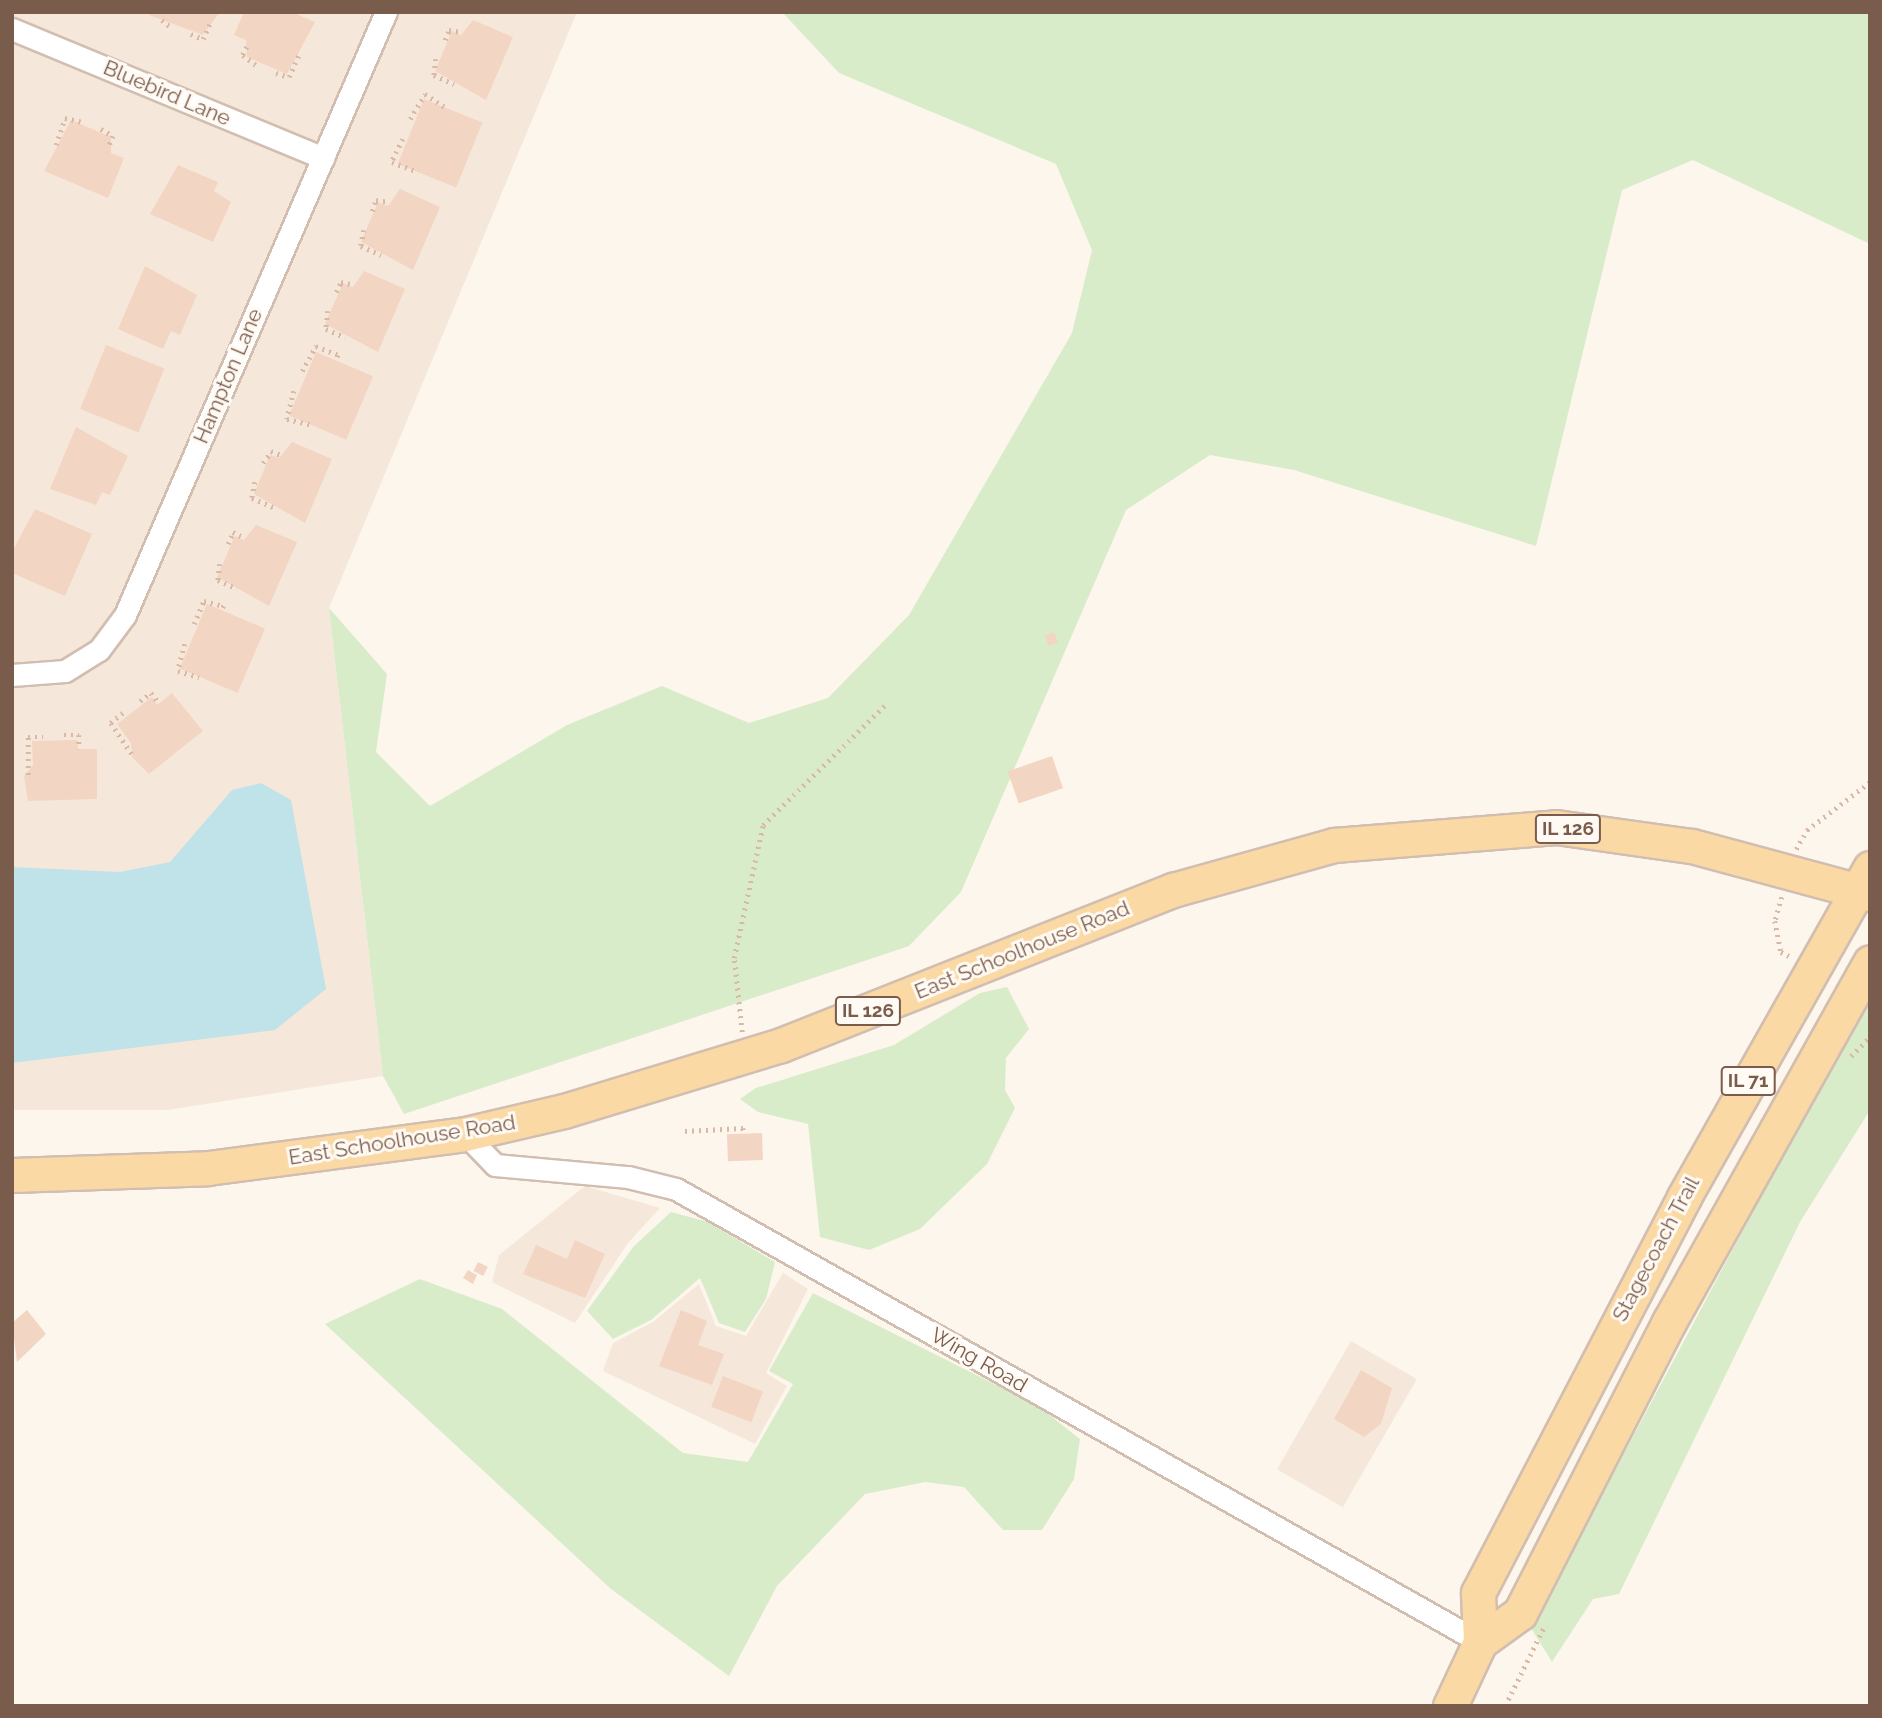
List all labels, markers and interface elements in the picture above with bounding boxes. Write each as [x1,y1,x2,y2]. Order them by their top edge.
street label: Bluebird Lane [100,55,234,131]
street label: Hampton Lane [188,305,268,447]
road number: IL 126 [1533,814,1603,844]
street label: East Schoolhouse Road [911,895,1133,1005]
road number: IL 126 [833,995,903,1026]
road number: IL 71 [1720,1065,1776,1096]
street label: East Schoolhouse Road [287,1110,517,1170]
street label: Stagecoach Trail [1607,1172,1705,1326]
street label: Wing Road [926,1322,1032,1398]

